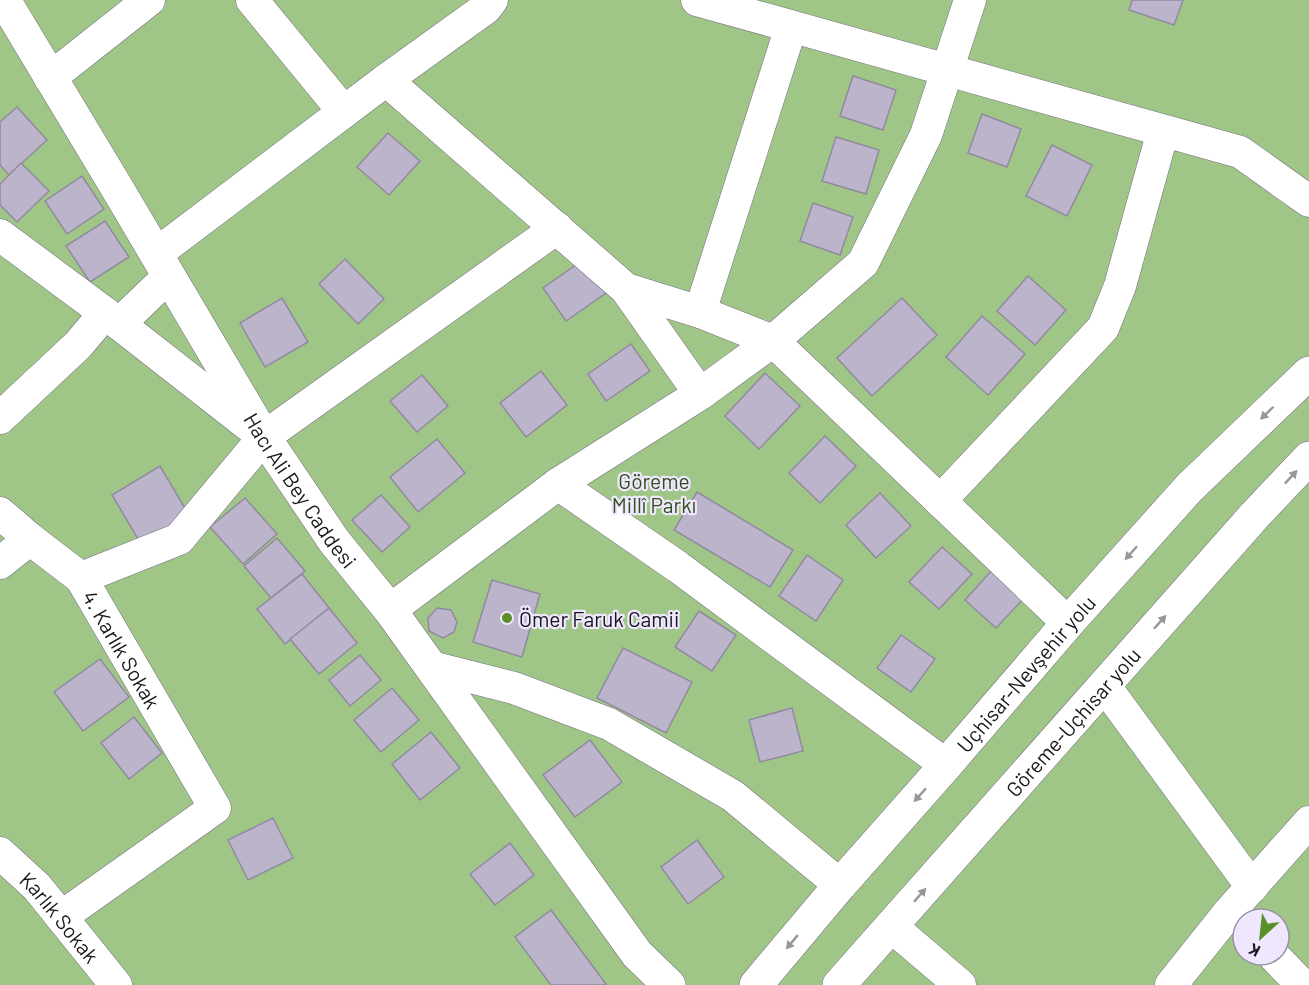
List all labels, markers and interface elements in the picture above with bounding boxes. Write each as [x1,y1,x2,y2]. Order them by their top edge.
one-way arrow [1260,406,1274,420]
street label: Hacı Ali Bey Caddesi [240,408,363,572]
park label: Göreme Millî Parkı [612,468,696,517]
one-way arrow [1283,471,1297,485]
one-way arrow [1125,545,1138,560]
street label: 4. Karlık Sokak [78,586,166,712]
street label: Uçhisar-Nevşehir yolu [951,590,1100,757]
place label: Ömer Faruk Camii [519,606,679,631]
marker: Ömer Faruk Camii [500,611,514,625]
one-way arrow [1153,615,1166,630]
street label: Göreme-Uçhisar yolu [1000,642,1145,801]
one-way arrow [913,787,927,802]
street label: Karlık Sokak [16,866,105,967]
one-way arrow [913,887,927,902]
north arrow [1231,907,1291,967]
one-way arrow [786,934,799,949]
text: K [1245,940,1263,962]

